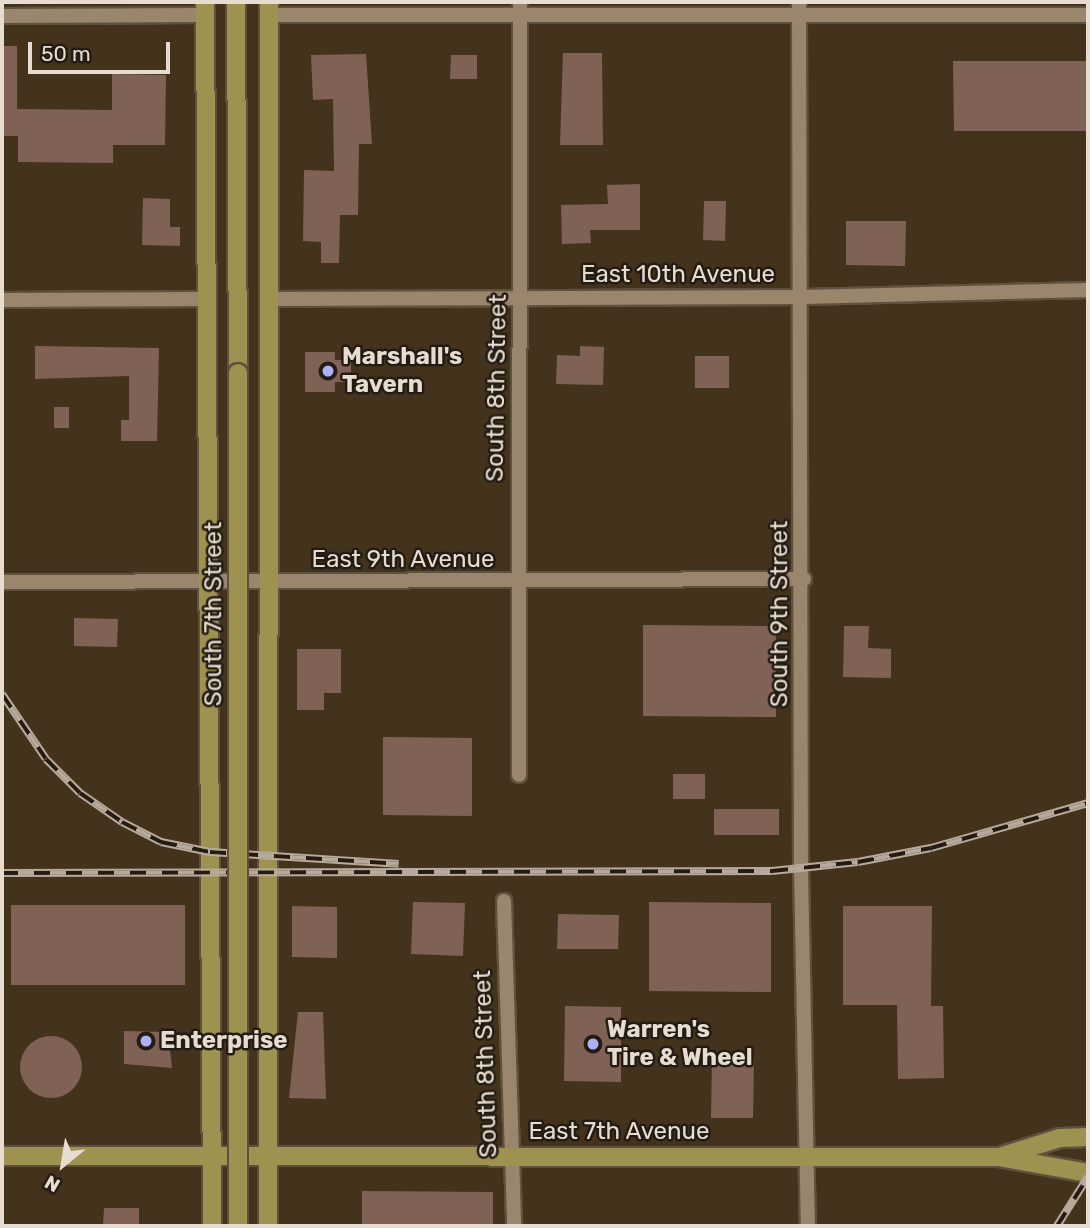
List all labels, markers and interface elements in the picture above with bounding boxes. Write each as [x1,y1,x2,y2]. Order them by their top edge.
scale bar [32,28,173,72]
text: 50 m [41,41,91,66]
street label: East 10th Avenue [581,261,775,289]
street label: South 8th Street [481,294,513,482]
place label: Marshall's Tavern [342,343,462,399]
marker: Marshall's Tavern [320,363,336,379]
street label: South 9th Street [766,521,794,707]
street label: South 7th Street [200,522,228,706]
street label: East 9th Avenue [311,546,495,574]
street label: South 8th Street [468,970,504,1158]
place label: Warren's Tire & Wheel [607,1016,753,1072]
place label: Enterprise [160,1027,287,1055]
marker: Enterprise [138,1033,154,1049]
marker: Warren's Tire & Wheel [585,1036,601,1052]
street label: East 7th Avenue [528,1118,710,1146]
north arrow [28,1130,98,1200]
text: N [41,1170,64,1197]

